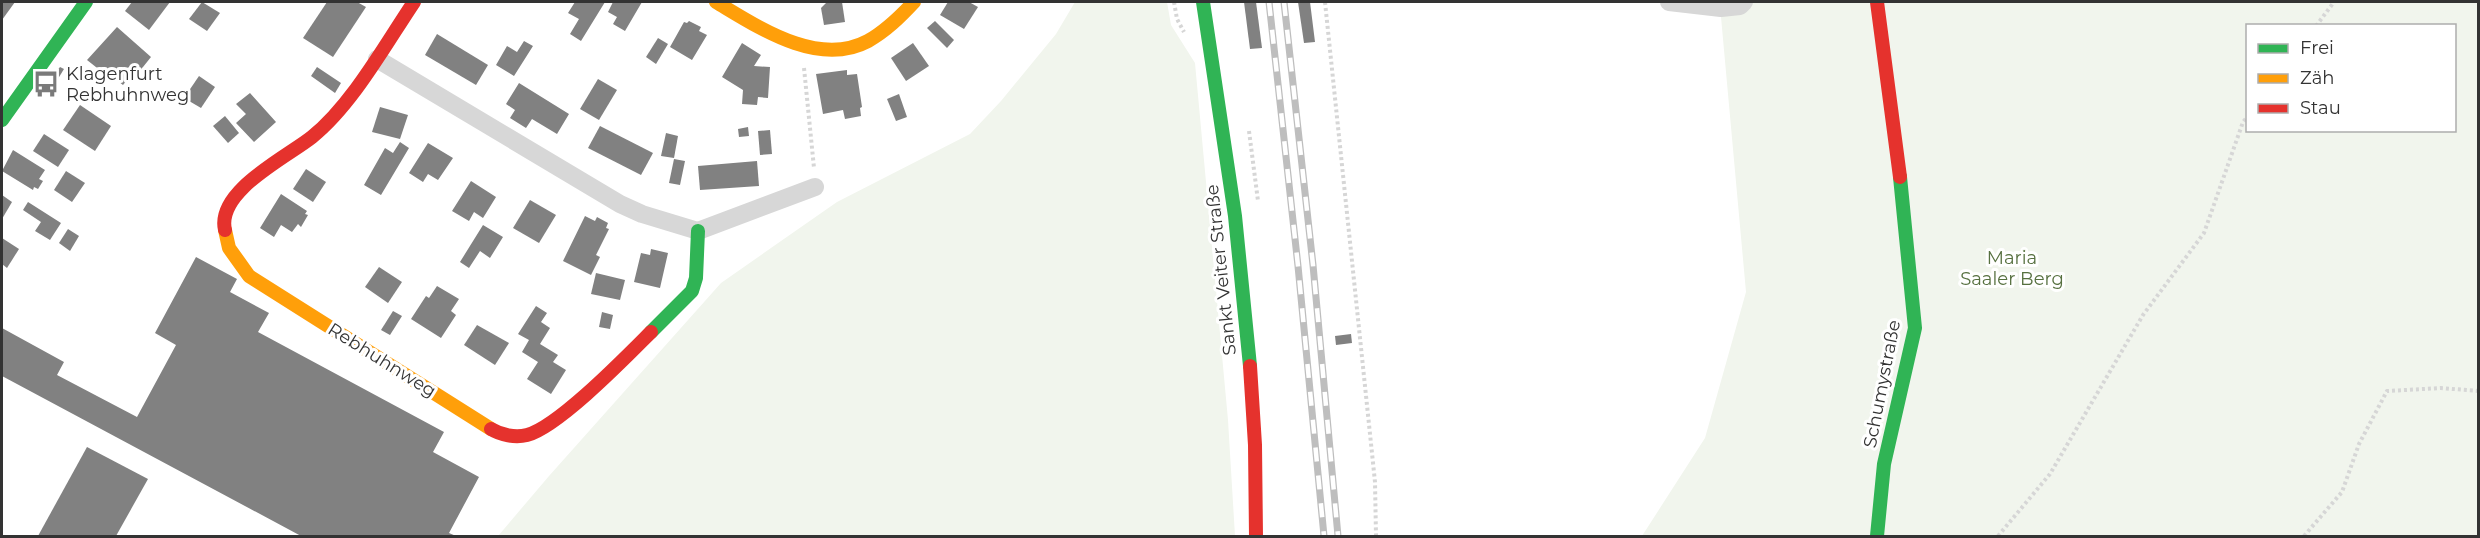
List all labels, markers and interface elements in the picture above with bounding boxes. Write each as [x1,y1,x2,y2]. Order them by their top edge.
legend [2246,24,2456,132]
text: Frei [2300,37,2334,59]
place label: Klagenfurt Rebhuhnweg [66,63,189,106]
text: Zäh [2300,67,2335,89]
bus stop icon: Klagenfurt Rebhuhnweg [31,69,61,99]
text: Stau [2300,97,2341,119]
street label: Sankt Veiter Straße [1201,183,1241,357]
park label: Maria Saaler Berg [1960,247,2064,290]
street label: Rebhuhnweg [324,318,440,402]
street label: Schumystraße [1859,318,1905,450]

